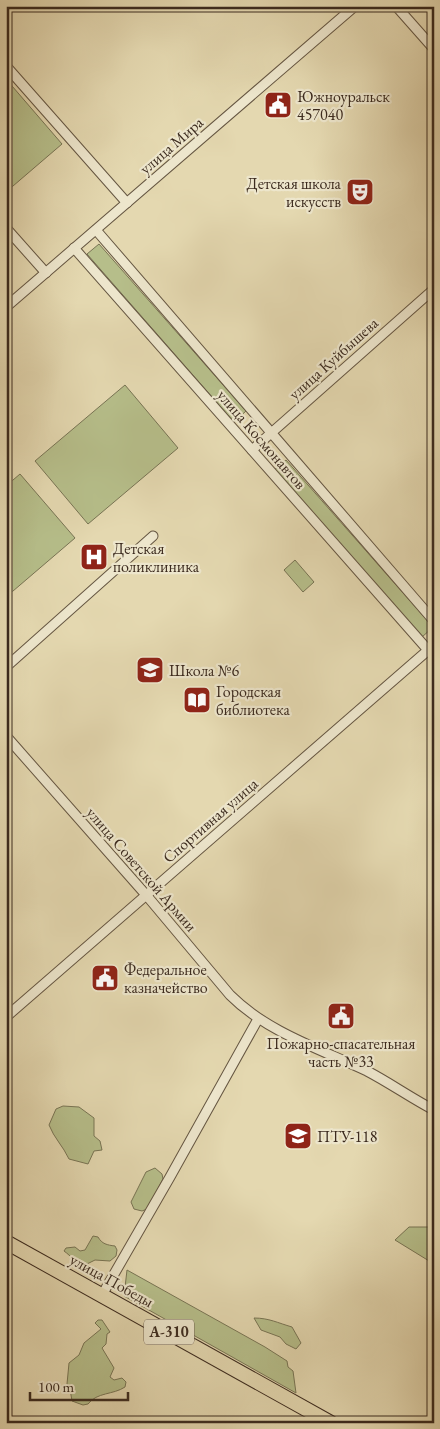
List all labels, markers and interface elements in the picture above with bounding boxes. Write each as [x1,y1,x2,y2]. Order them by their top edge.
place label: Южноуральск 457040 [297,86,390,125]
public building icon: Южноуральск 457040 [263,90,293,120]
street label: улица Мира [135,112,208,179]
place label: Детская школа искусств [247,173,342,212]
theatre icon: Детская школа искусств [345,177,375,207]
street label: улица Куйбышева [284,312,383,404]
street label: улица Космонавтов [212,385,311,494]
place label: Детская поликлиника [113,538,200,577]
hospital icon: Детская поликлиника [79,542,109,572]
school or university icon: Школа №6 [135,655,165,685]
place label: Школа №6 [169,660,240,681]
place label: Городская библиотека [216,681,290,720]
library icon: Городская библиотека [182,685,212,715]
street label: Спортивная улица [158,773,263,868]
street label: улица Советской Армии [82,803,202,937]
place label: Федеральное казначейство [124,959,208,998]
public building icon: Федеральное казначейство [90,963,120,993]
public building icon: Пожарно-спасательная часть №33 [326,1001,356,1031]
place label: Пожарно-спасательная часть №33 [266,1033,416,1072]
school or university icon: ПТУ-118 [283,1121,313,1151]
place label: ПТУ-118 [317,1126,378,1147]
street label: улица Победы [66,1249,158,1312]
road number: А-310 [144,1320,194,1344]
scale bar [30,1369,128,1401]
text: 100 m [38,1377,75,1396]

